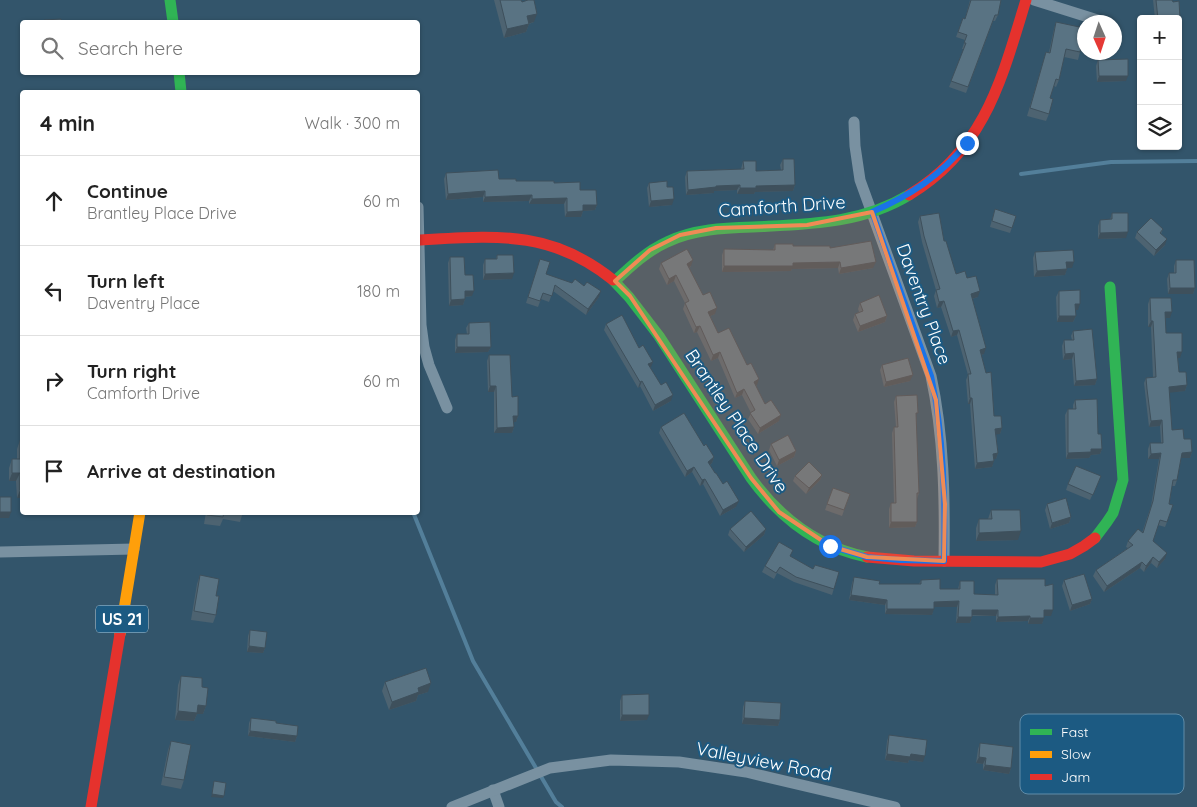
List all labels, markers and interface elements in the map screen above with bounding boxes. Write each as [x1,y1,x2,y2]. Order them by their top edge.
north arrow [1077,15,1122,60]
map controls [1137,15,1182,150]
button: + [1137,15,1182,60]
search box [20,20,420,75]
icon: search [38,34,66,62]
text: Search here [78,36,183,60]
button: − [1137,60,1182,105]
button: layers [1137,105,1182,150]
text: 4 min [40,110,95,136]
text: Walk · 300 m [305,113,400,133]
route end [956,132,979,155]
text: Continue [87,179,168,203]
icon: ahead [40,187,68,215]
street label: Camforth Drive [718,190,846,222]
text: 60 m [363,191,400,211]
text: Brantley Place Drive [87,203,237,223]
street label: Daventry Place [891,240,957,368]
text: Turn left [87,269,165,293]
icon: left [40,277,68,305]
text: 180 m [357,281,400,301]
text: Daventry Place [87,293,200,313]
street label: Brantley Place Drive [680,345,794,497]
text: Turn right [87,359,176,383]
icon: right [40,367,68,395]
text: 60 m [363,371,400,391]
text: Camforth Drive [87,383,200,403]
icon: arrive [40,457,68,485]
text: Arrive at destination [87,459,276,483]
route start [819,535,842,558]
road number: US 21 [96,606,148,632]
legend [1020,714,1184,794]
text: Fast [1061,723,1089,741]
street label: Valleyview Road [694,737,834,785]
text: Slow [1061,745,1091,763]
text: Jam [1061,768,1090,786]

